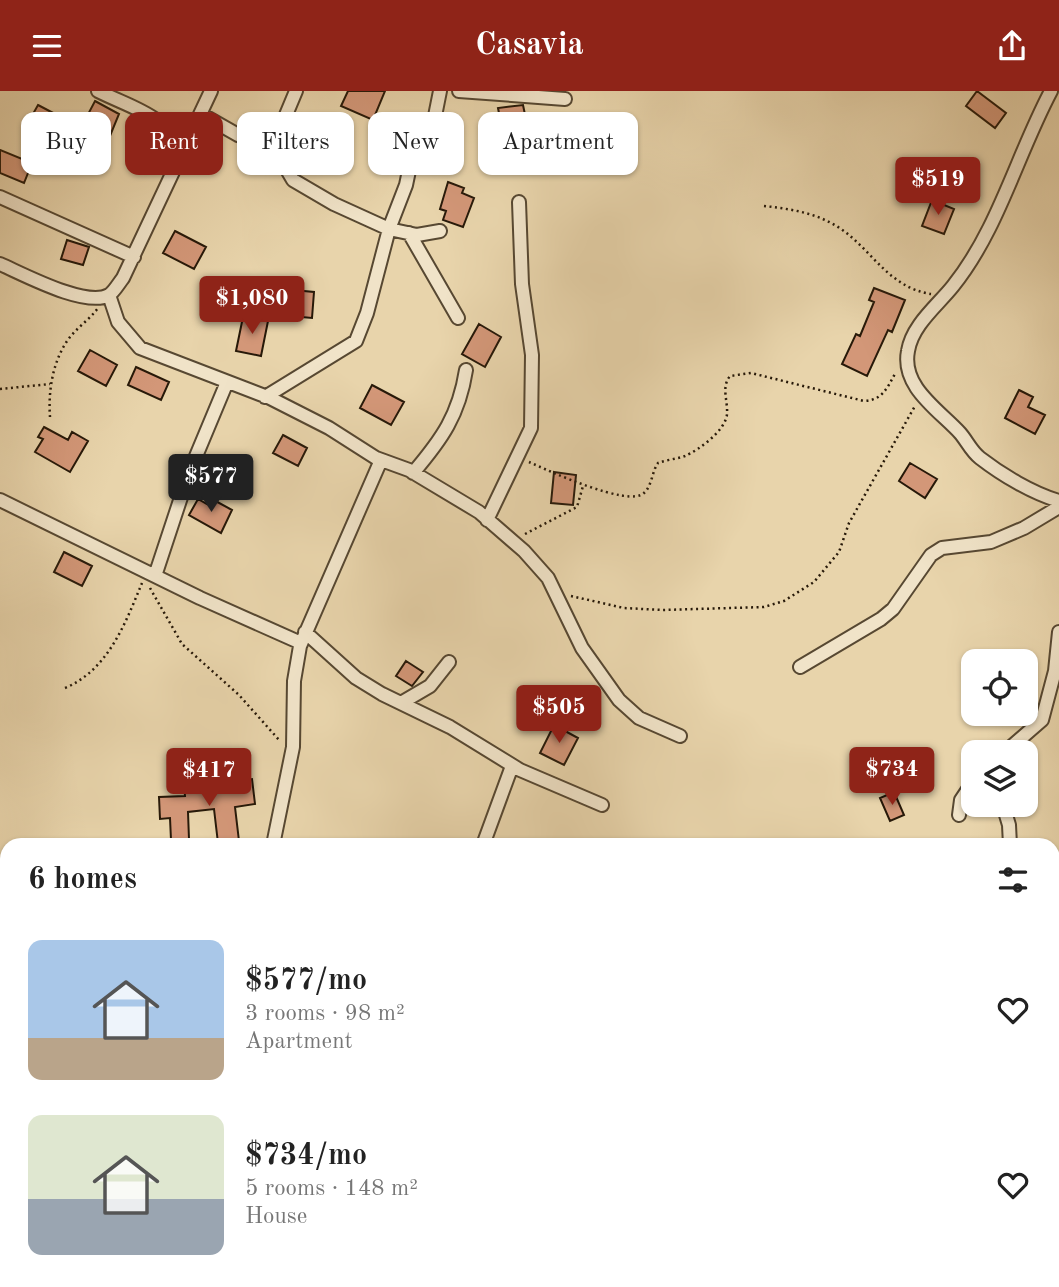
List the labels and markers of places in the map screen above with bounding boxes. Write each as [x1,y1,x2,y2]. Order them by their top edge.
pin: $519 [897,157,979,217]
pin: $1,080 [195,277,309,336]
pin: $577 [170,455,252,514]
pin: $505 [518,685,600,745]
pin: $734 [851,747,933,807]
pin: $417 [168,749,250,808]

